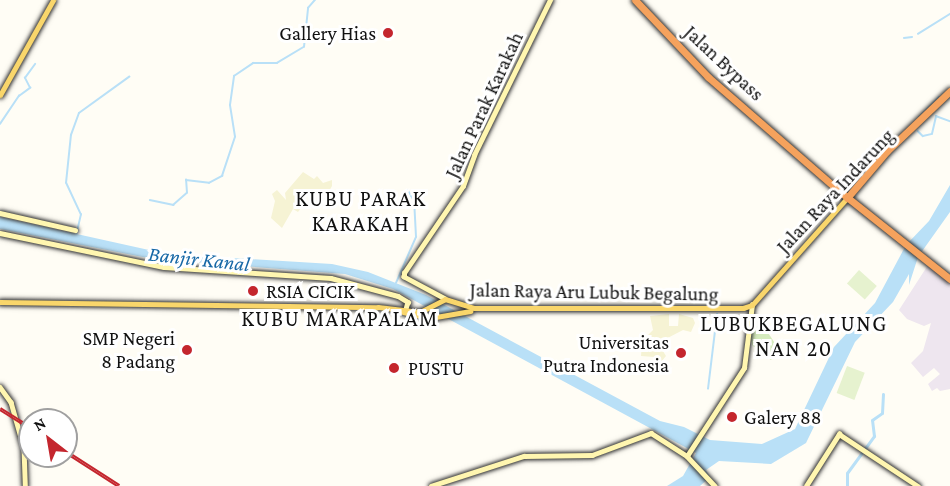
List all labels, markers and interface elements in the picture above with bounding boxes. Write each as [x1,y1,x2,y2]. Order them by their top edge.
street label: Jalan Bypass [679,20,769,106]
place label: Gallery Hias [279,21,376,45]
marker: Gallery Hias [381,26,395,40]
street label: Jalan Parak Karakah [440,28,528,182]
street label: Jalan Raya Indarung [771,124,899,258]
district label: KUBU PARAK KARAKAH [295,185,427,236]
water label: Banjir Kanal [147,241,251,277]
street label: Jalan Raya Aru Lubuk Begalung [469,278,719,306]
place label: RSIA CICIK [266,279,355,303]
marker: RSIA CICIK [244,282,262,300]
district label: KUBU MARAPALAM [241,306,439,332]
district label: LUBUKBEGALUNG NAN 20 [700,310,888,362]
place label: SMP Negeri 8 Padang [83,326,175,373]
place label: Universitas Putra Indonesia [543,330,669,377]
marker: SMP Negeri 8 Padang [180,343,194,357]
marker: Universitas Putra Indonesia [674,346,688,360]
place label: PUSTU [408,356,464,380]
marker: PUSTU [385,359,403,377]
place label: Galery 88 [744,405,822,429]
north arrow [18,408,78,468]
marker: Galery 88 [725,410,739,424]
text: N [30,414,49,434]

